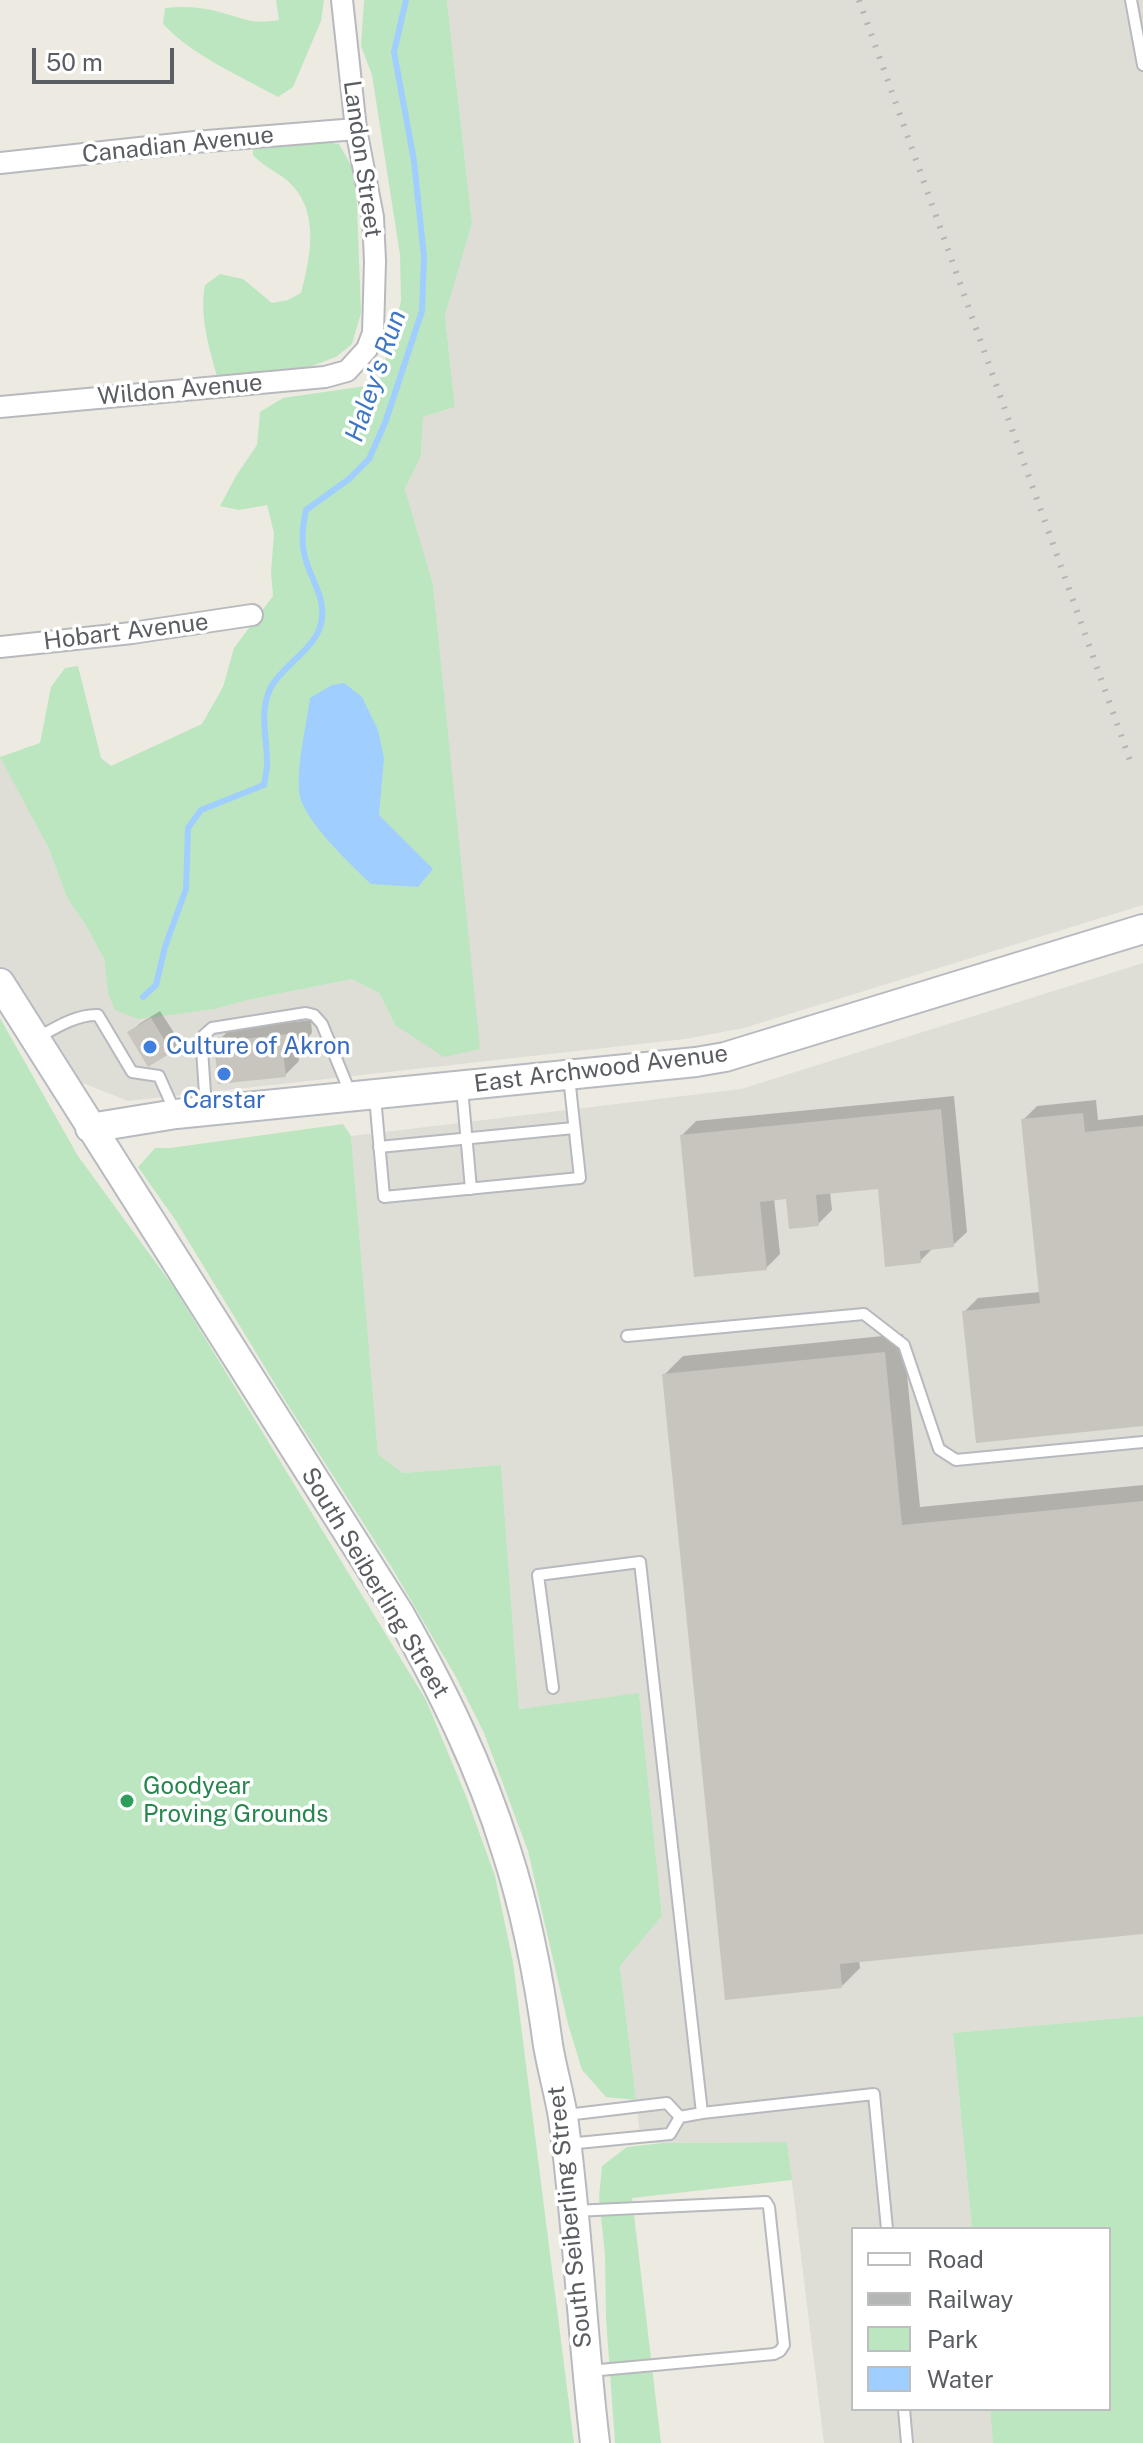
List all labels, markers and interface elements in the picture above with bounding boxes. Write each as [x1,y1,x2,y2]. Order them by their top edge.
scale bar [36,32,178,82]
text: 50 m [46,48,103,76]
street label: Landon Street [337,79,387,239]
street label: Canadian Avenue [81,121,275,169]
water label: Haley's Run [339,306,413,446]
street label: Wildon Avenue [96,368,264,412]
street label: Hobart Avenue [42,608,210,656]
place label: Culture of Akron [166,1033,350,1061]
marker: Culture of Akron [141,1038,159,1056]
street label: East Archwood Avenue [472,1039,730,1099]
marker: Carstar [215,1065,233,1083]
place label: Carstar [183,1087,265,1115]
street label: South Seiberling Street [295,1463,455,1703]
place label: Goodyear Proving Grounds [143,1773,328,1829]
marker: Goodyear Proving Grounds [118,1792,136,1810]
street label: South Seiberling Street [542,2084,598,2350]
legend [851,2227,1111,2411]
text: Road [927,2245,984,2273]
text: Railway [927,2285,1013,2313]
text: Park [927,2325,978,2353]
text: Water [927,2365,994,2393]

